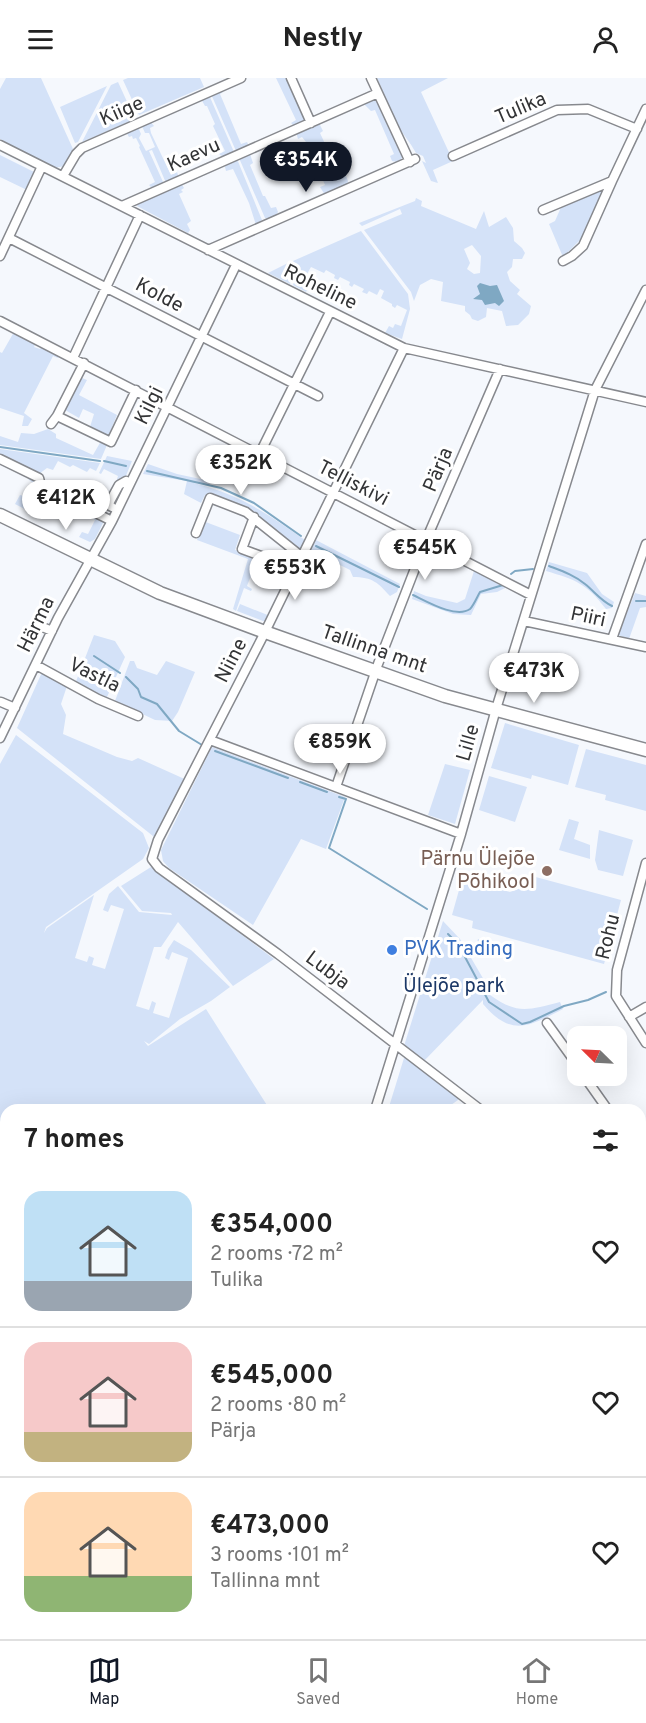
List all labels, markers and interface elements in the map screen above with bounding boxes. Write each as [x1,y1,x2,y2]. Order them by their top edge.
text: Nestly [283,22,363,56]
icon: menu [24,23,57,56]
icon: person [589,23,622,56]
street label: Tulika [491,87,551,131]
street label: Kiige [96,91,148,133]
street label: Kaevu [163,133,225,179]
pin: €354K [264,142,348,193]
text: €354K [274,148,338,174]
street label: Roheline [279,259,361,317]
street label: Kolde [130,273,188,319]
street label: Kilgi [130,382,170,430]
street label: Pärja [418,444,460,496]
pin: €352K [199,445,283,496]
text: €352K [209,451,273,477]
street label: Telliskivi [313,455,393,513]
pin: €412K [24,480,108,531]
text: €412K [36,486,96,512]
pin: €545K [383,530,467,581]
text: €545K [393,536,457,562]
pin: €553K [253,550,337,601]
text: €553K [263,556,327,582]
street label: Härma [12,593,62,657]
street label: Piiri [568,602,608,634]
street label: Tallinna mnt [318,620,430,680]
street label: Niine [210,634,254,688]
street label: Vastla [64,652,124,700]
pin: €473K [492,653,576,704]
text: €473K [503,659,565,685]
street label: Lille [451,721,487,765]
pin: €859K [298,724,382,775]
text: €859K [308,730,372,756]
place label: Pärnu Ülejõe Põhikool [421,846,535,896]
marker: Pärnu Ülejõe Põhikool [540,864,554,878]
street label: Rohu [591,911,627,963]
place label: PVK Trading [404,937,513,963]
marker: PVK Trading [385,943,399,957]
street label: Lubja [299,946,355,996]
park label: Ülejõe park [403,973,505,1000]
north arrow [567,1026,627,1086]
map controls [567,1026,627,1086]
text: 7 homes [24,1124,124,1157]
icon: filters [589,1124,622,1157]
text: €354,000 [210,1209,333,1242]
icon: home [72,1215,144,1287]
icon: heart [589,1235,622,1268]
text: 2 rooms · 72 m² [210,1242,343,1268]
text: Tulika [210,1268,263,1294]
text: €545,000 [210,1360,333,1393]
icon: home [72,1366,144,1438]
icon: heart [589,1386,622,1419]
text: 2 rooms · 80 m² [210,1393,346,1419]
text: Pärja [210,1419,256,1445]
text: €473,000 [210,1510,330,1543]
icon: home [72,1516,144,1588]
icon: heart [589,1536,622,1569]
text: 3 rooms · 101 m² [210,1543,349,1569]
text: Tallinna mnt [210,1569,320,1595]
tab: Map [88,1654,121,1710]
tab: Saved [296,1654,340,1710]
tab: Home [516,1654,558,1710]

